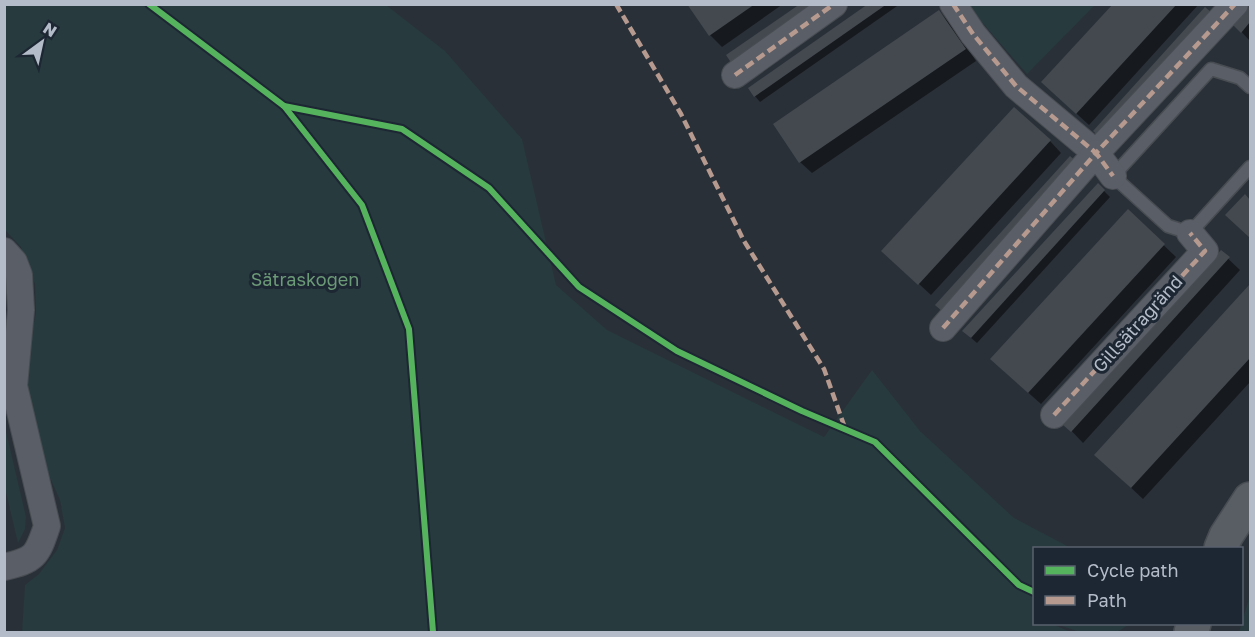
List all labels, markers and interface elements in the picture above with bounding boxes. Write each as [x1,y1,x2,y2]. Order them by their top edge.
north arrow [12,12,72,72]
text: N [40,18,61,41]
park label: Sätraskogen [251,268,359,290]
street label: Gillsätragränd [1088,270,1187,376]
legend [1033,547,1243,625]
text: Cycle path [1087,559,1179,581]
text: Path [1087,589,1127,611]

